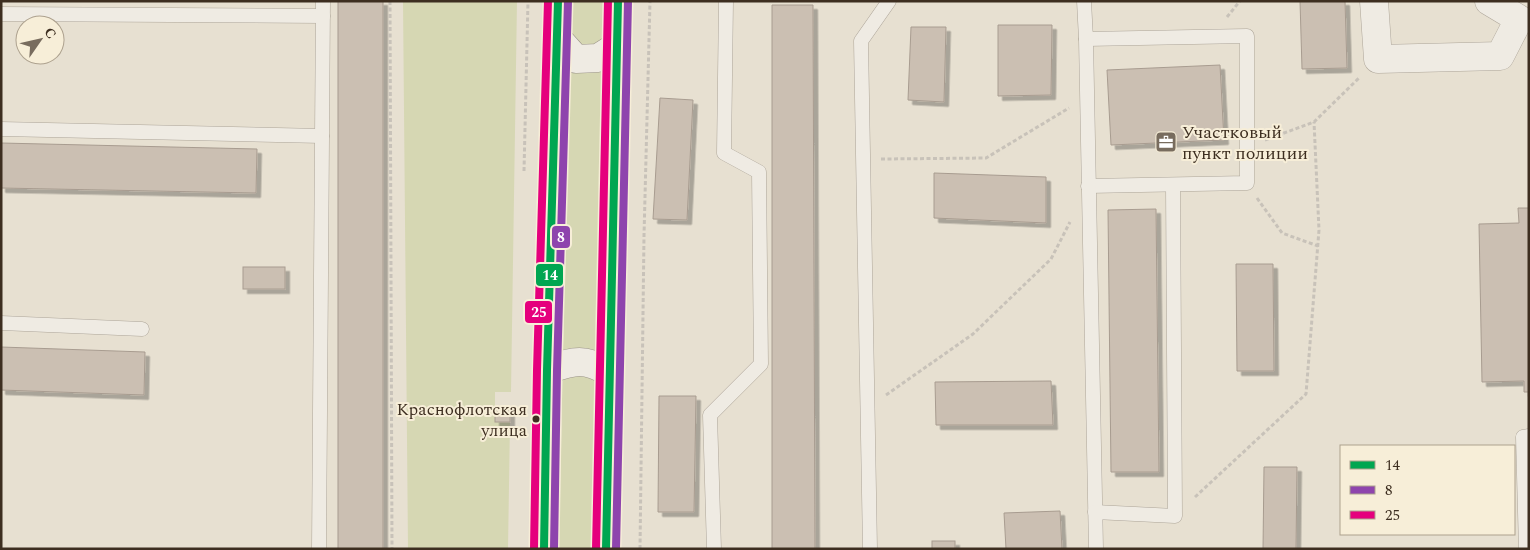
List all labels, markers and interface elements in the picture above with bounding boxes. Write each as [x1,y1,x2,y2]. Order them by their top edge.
north arrow [15,15,65,65]
text: С [39,23,62,43]
place label: Участковый пункт полиции [1182,119,1308,167]
office icon: Участковый пункт полиции [1154,130,1178,154]
line badge: 8 [551,225,571,249]
text: 8 [557,227,565,248]
line badge: 14 [535,263,564,287]
text: 14 [542,265,558,286]
line badge: 25 [524,300,553,324]
text: 25 [531,302,547,323]
place label: Краснофлотская улица [396,397,528,444]
marker: Краснофлотская улица [531,414,541,424]
legend [1340,445,1515,535]
text: 14 [1385,454,1401,477]
text: 8 [1385,479,1393,502]
text: 25 [1385,504,1400,527]

